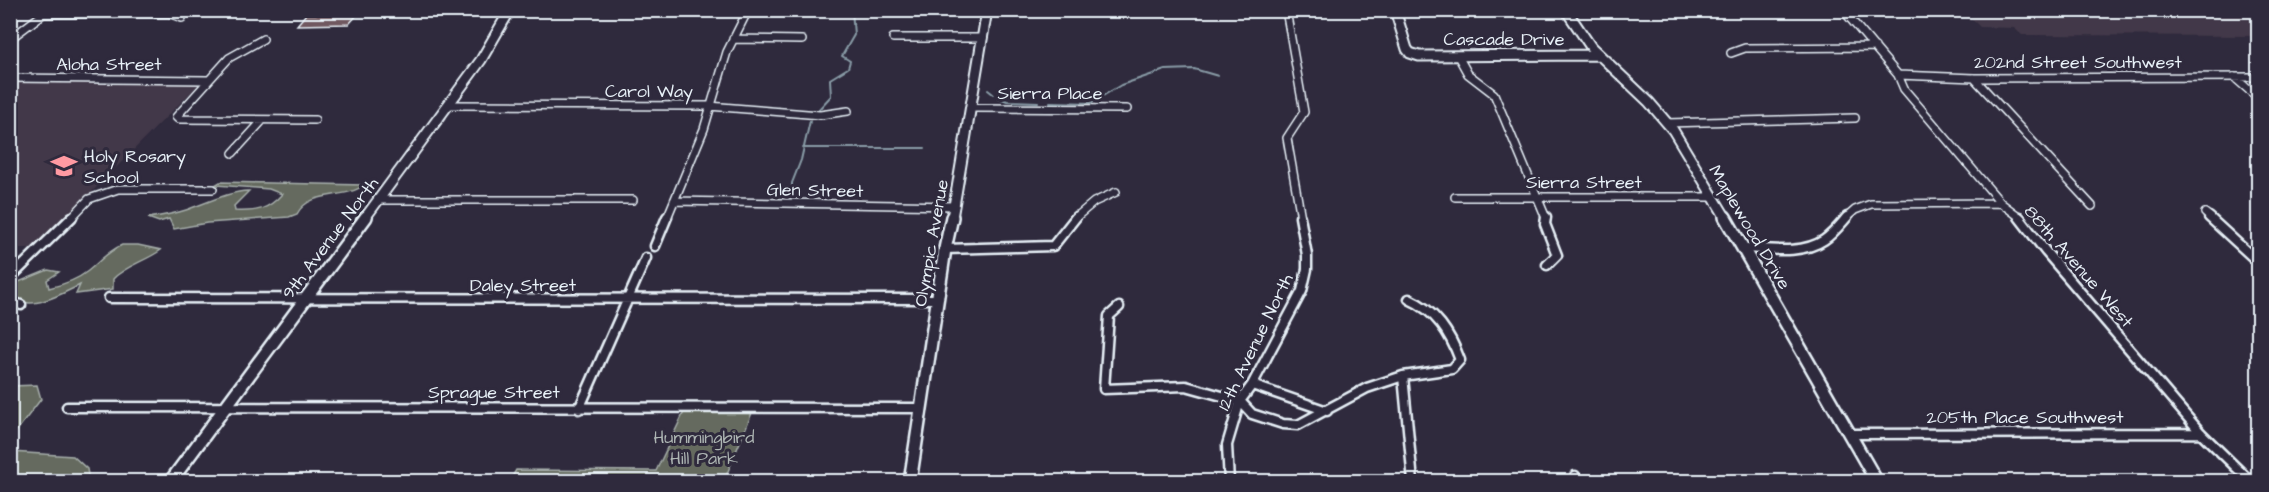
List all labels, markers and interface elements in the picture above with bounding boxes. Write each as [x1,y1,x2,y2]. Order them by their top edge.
street label: Cascade Drive [1443,27,1565,52]
street label: 202nd Street Southwest [1974,50,2183,75]
street label: Aloha Street [56,52,162,77]
street label: Carol Way [605,79,693,105]
street label: Sierra Place [998,81,1103,106]
place label: Holy Rosary School [84,144,186,190]
school or university icon: Holy Rosary School [49,151,79,181]
street label: Maplewood Drive [1702,160,1797,294]
street label: Sierra Street [1526,170,1643,195]
street label: 9th Avenue North [276,172,385,304]
street label: Glen Street [766,177,864,204]
street label: Olympic Avenue [908,177,956,309]
street label: 88th Avenue West [2018,199,2140,334]
street label: 12th Avenue North [1212,270,1299,415]
street label: Daley Street [470,273,577,299]
street label: Sprague Street [428,380,561,406]
street label: 205th Place Southwest [1926,405,2124,430]
park label: Hummingbird Hill Park [653,425,755,471]

